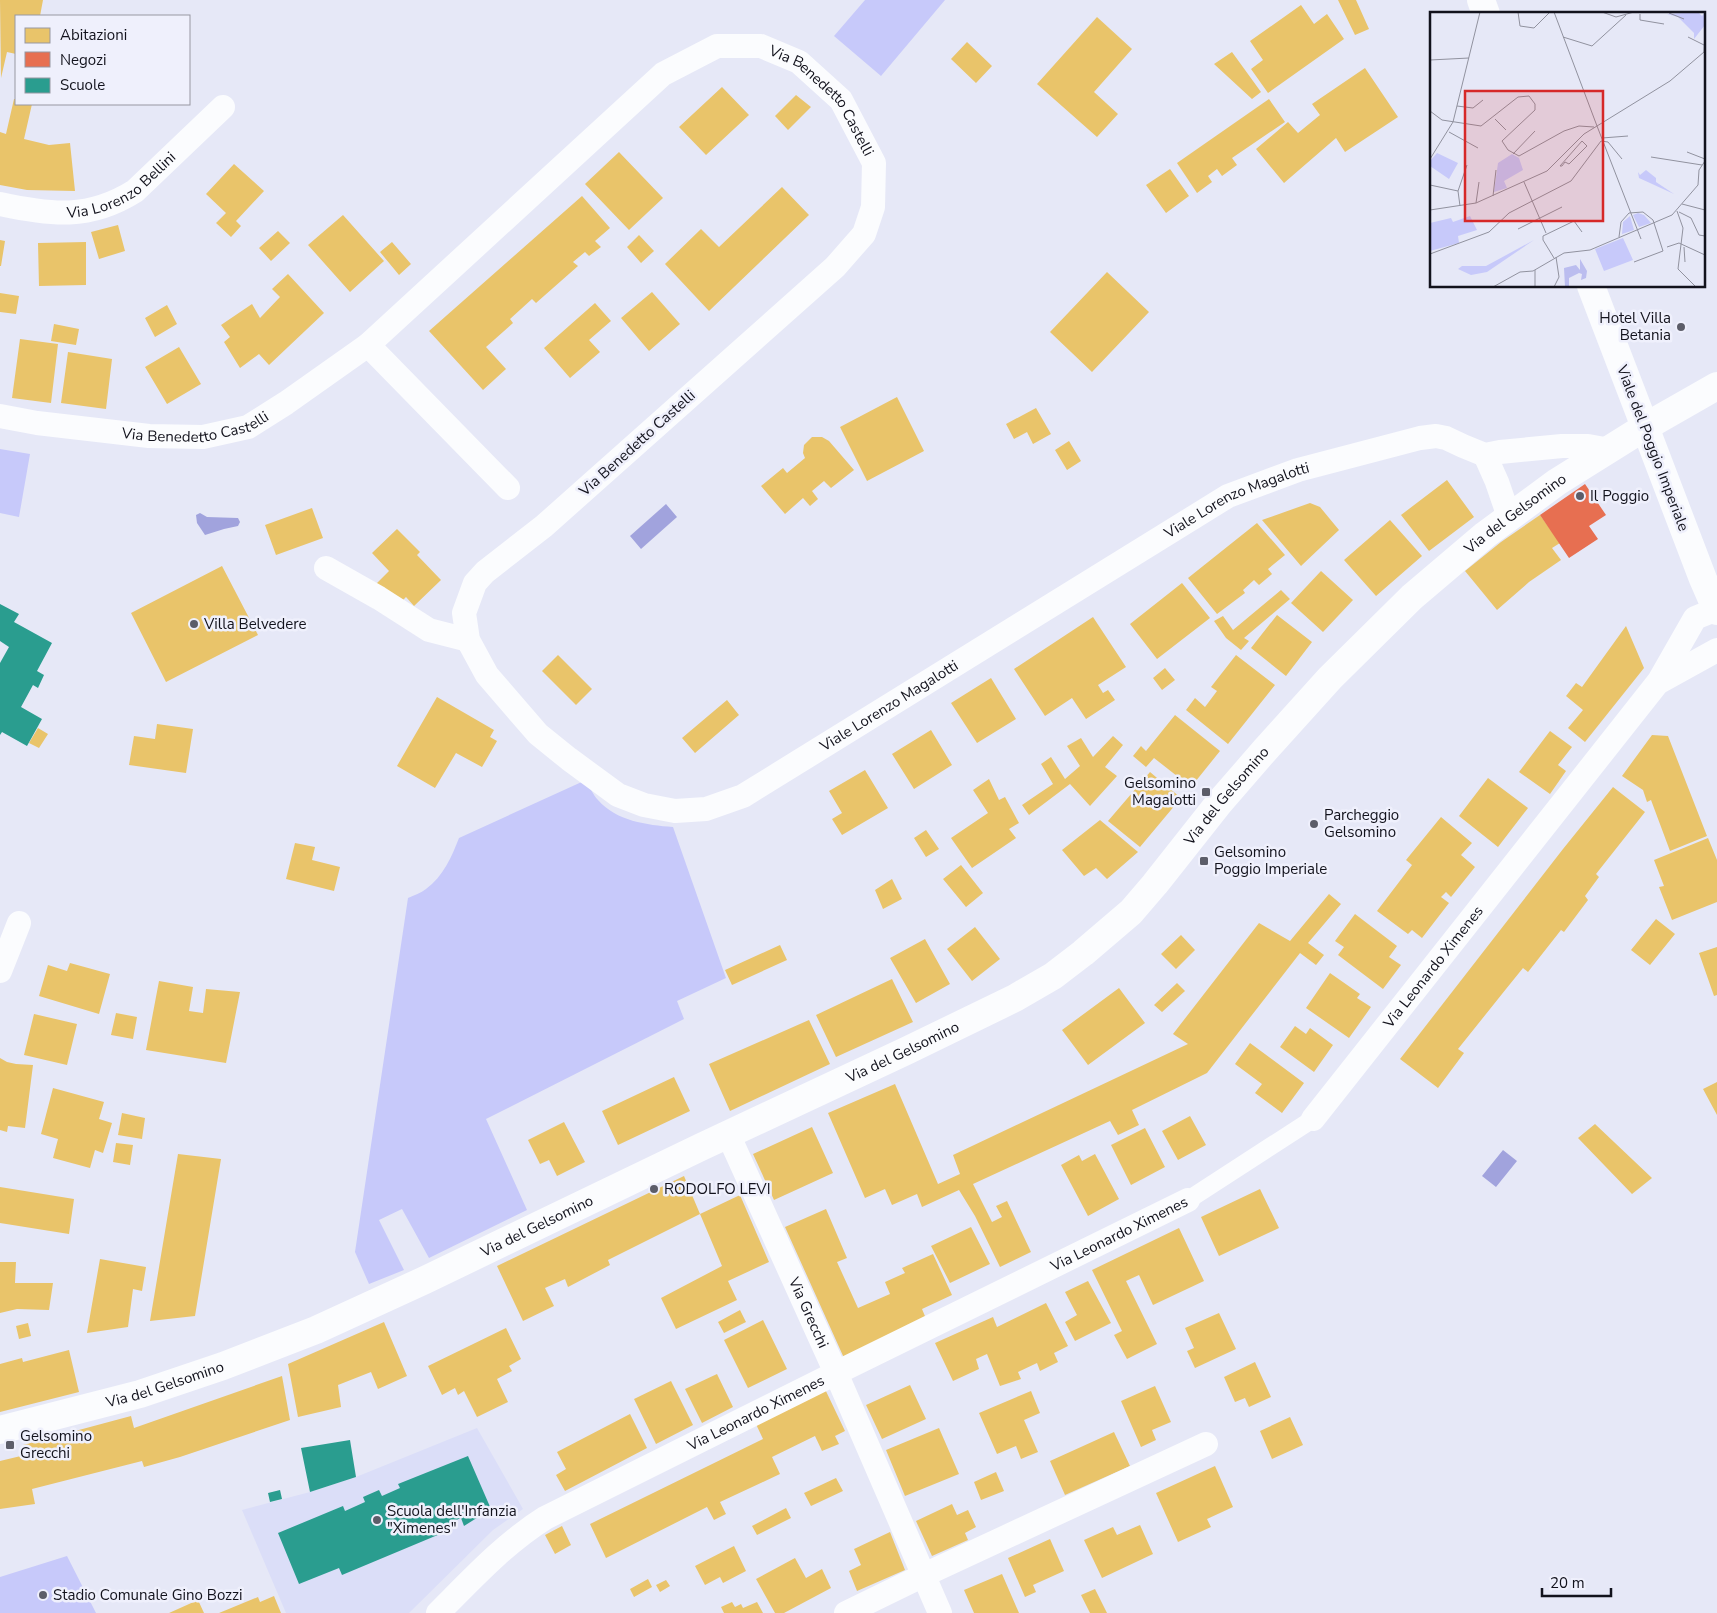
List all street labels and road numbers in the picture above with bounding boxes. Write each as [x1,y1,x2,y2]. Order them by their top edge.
street label: Via Benedetto Castelli [765,40,879,159]
street label: Via Lorenzo Bellini [65,147,180,223]
street label: Viale del Poggio Imperiale [1612,361,1694,534]
street label: Via Benedetto Castelli [574,385,699,501]
street label: Via Benedetto Castelli [120,407,272,447]
street label: Viale Lorenzo Magalotti [1160,457,1311,544]
street label: Via del Gelsomino [1459,469,1570,559]
street label: Viale Lorenzo Magalotti [815,655,962,757]
street label: Via del Gelsomino [1179,742,1274,850]
street label: Via Leonardo Ximenes [1378,901,1488,1033]
street label: Via del Gelsomino [842,1017,962,1088]
street label: Via del Gelsomino [476,1190,597,1262]
street label: Via Leonardo Ximenes [1046,1192,1191,1276]
street label: Via Grecchi [784,1273,833,1351]
street label: Via del Gelsomino [103,1356,226,1413]
street label: Via Leonardo Ximenes [683,1370,828,1456]

